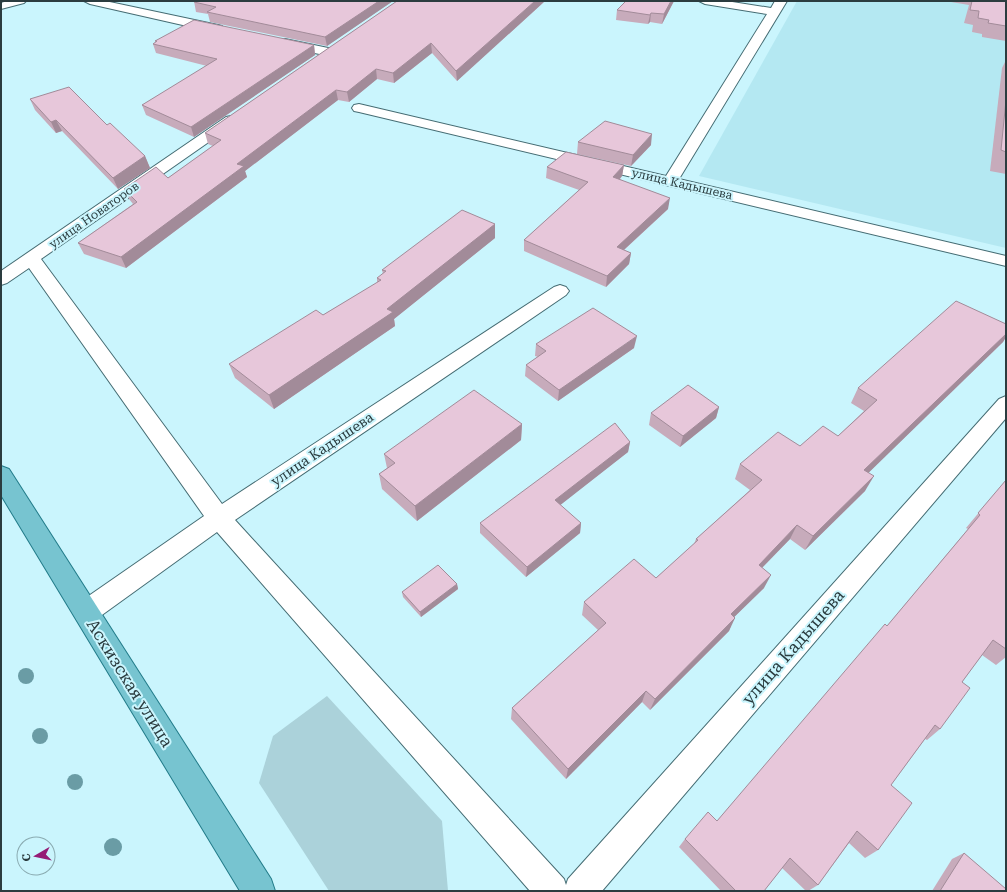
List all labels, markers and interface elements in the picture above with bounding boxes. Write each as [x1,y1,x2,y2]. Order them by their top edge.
street label: улица Кадышева [630,166,734,203]
street label: улица Новаторов [46,179,142,251]
street label: улица Кадышева [268,409,377,489]
street label: улица Кадышева [738,585,848,709]
street label: Аскизская улица [83,615,177,751]
north arrow [16,836,56,876]
text: С [20,852,34,862]

